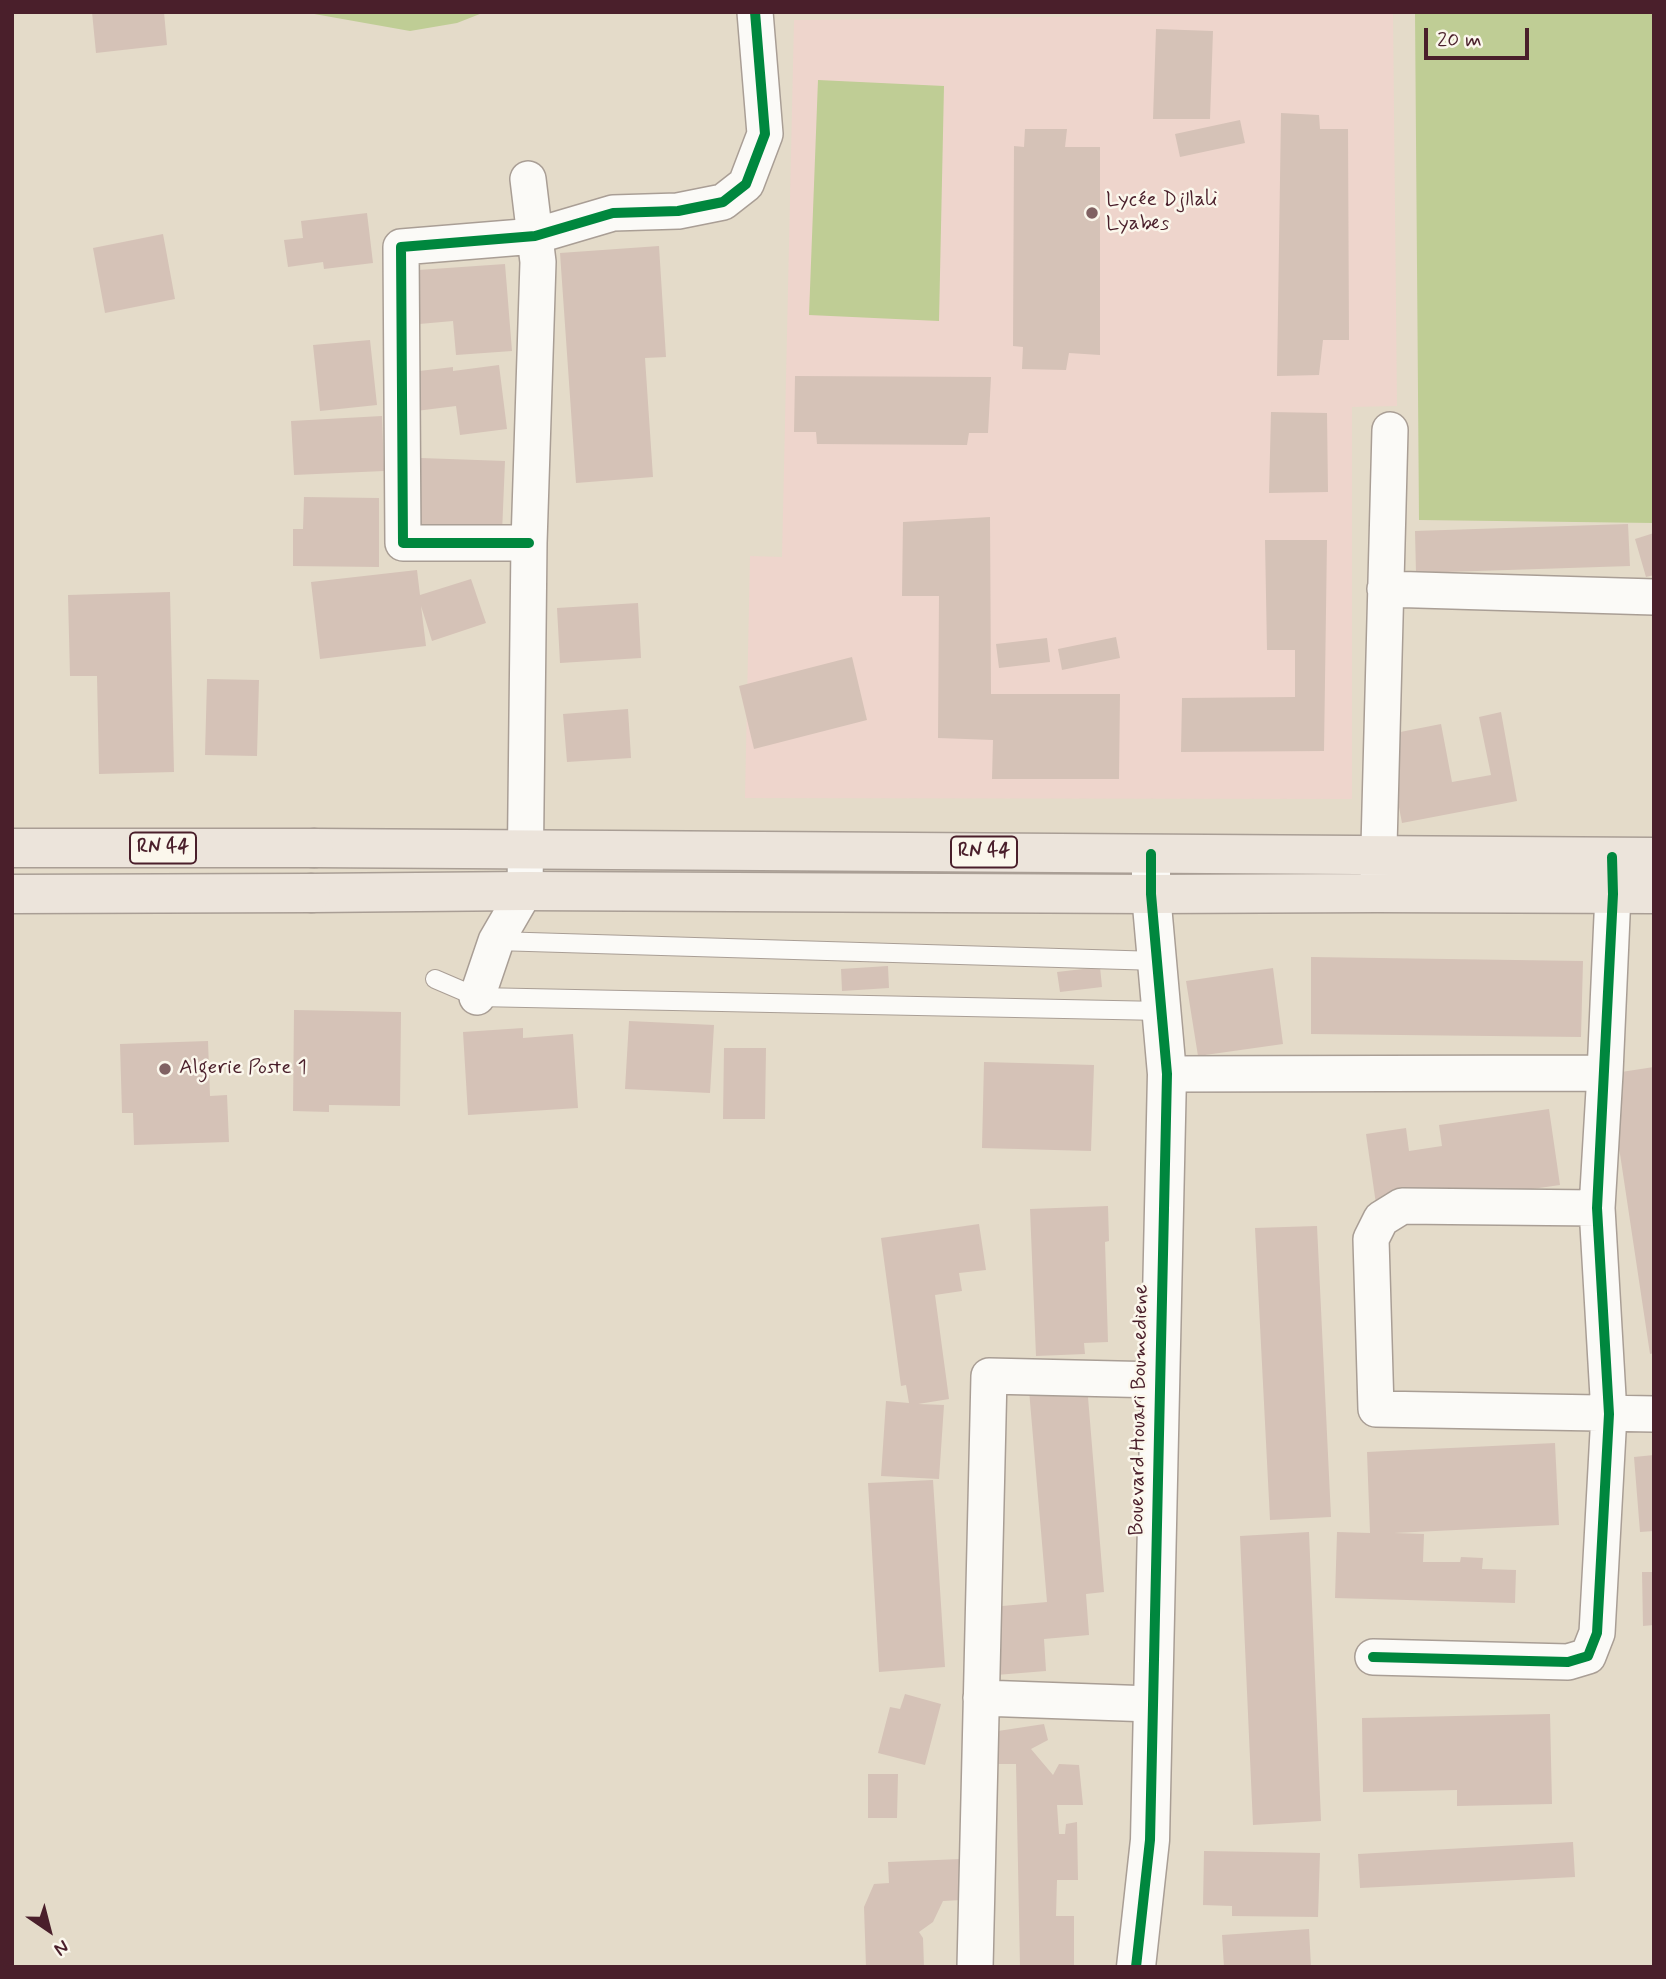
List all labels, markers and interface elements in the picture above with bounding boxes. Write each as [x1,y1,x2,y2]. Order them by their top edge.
scale bar [1428,14,1533,58]
text: 20 m [1437,26,1482,54]
place label: Lycée Djllali Lyabes [1106,188,1218,238]
marker: Lycée Djllali Lyabes [1084,205,1100,221]
road number: RN 44 [130,832,196,863]
road number: RN 44 [951,836,1017,867]
place label: Algerie Poste 1 [179,1056,307,1082]
marker: Algerie Poste 1 [157,1061,173,1077]
street label: Bouevard Houari Boumediene [1125,1284,1155,1536]
north arrow [14,1895,84,1965]
text: N [49,1934,74,1961]

